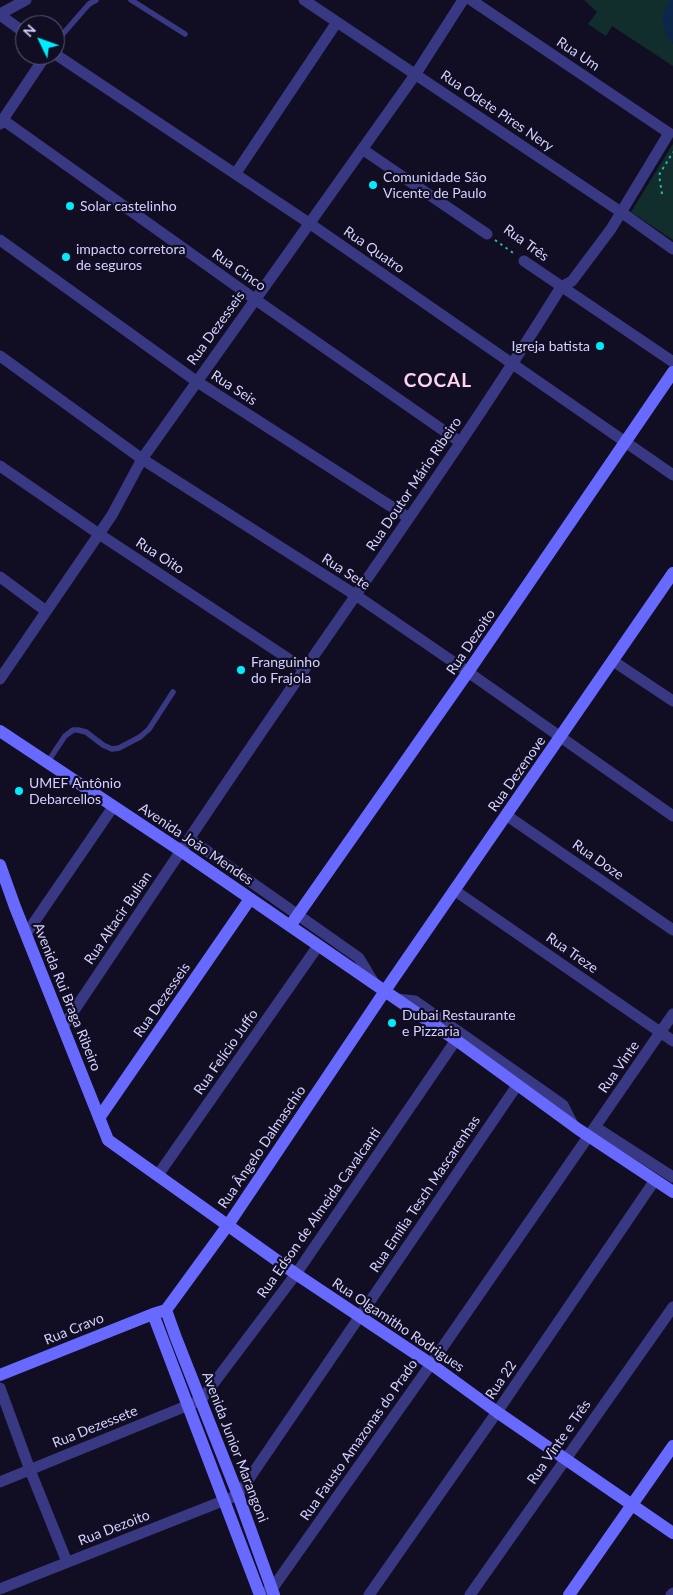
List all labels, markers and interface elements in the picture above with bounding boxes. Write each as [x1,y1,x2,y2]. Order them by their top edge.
north arrow [15,15,65,65]
text: N [19,21,39,40]
street label: Rua Um [553,33,603,75]
street label: Rua Odete Pires Nery [437,67,557,155]
place label: Comunidade São Vicente de Paulo [383,169,487,202]
marker: Comunidade São Vicente de Paulo [367,179,379,191]
place label: Solar castelinho [80,198,177,214]
marker: Solar castelinho [64,200,76,212]
street label: Rua Três [500,221,552,265]
street label: Rua Quatro [340,223,408,277]
place label: impacto corretora de seguros [76,241,185,274]
street label: Rua Cinco [209,245,269,295]
marker: impacto corretora de seguros [60,251,72,263]
street label: Rua Dezesseis [184,288,248,368]
place label: Igreja batista [512,338,590,354]
marker: Igreja batista [594,340,606,352]
street label: Rua Seis [208,367,260,409]
district label: COCAL [403,370,473,392]
street label: Rua Doutor Mário Ribeiro [363,414,465,554]
street label: Rua Oito [133,534,187,578]
street label: Rua Sete [319,550,373,594]
street label: Rua Dezoito [443,606,499,678]
place label: Franguinho do Frajola [251,654,320,686]
marker: Franguinho do Frajola [235,664,247,676]
street label: Rua Dezenove [485,733,549,815]
place label: UMEF Antônio Debarcellos [29,775,121,808]
marker: UMEF Antônio Debarcellos [13,785,25,797]
street label: Avenida João Mendes [136,799,256,889]
street label: Rua Doze [569,836,627,884]
street label: Rua Altacir Bulian [81,868,155,968]
street label: Avenida Rui Braga Ribeiro [30,921,104,1073]
street label: Rua Treze [543,929,601,977]
street label: Rua Dezesseis [130,959,194,1041]
street label: Rua Felício Juffo [190,1006,262,1098]
place label: Dubai Restaurante e Pizzaria [402,1007,516,1040]
marker: Dubai Restaurante e Pizzaria [386,1017,398,1029]
street label: Rua Vinte [595,1038,643,1096]
street label: Rua Ângelo Dalmaschio [215,1082,309,1212]
street label: Rua Emília Tesch Mascarenhas [366,1112,484,1276]
street label: Rua Edson de Almeida Cavalcanti [254,1125,384,1301]
street label: Rua Olgamitho Rodrigues [329,1274,467,1376]
street label: Rua Cravo [42,1309,106,1349]
street label: Rua Fausto Amazonas do Prado [297,1356,421,1524]
street label: Rua 22 [482,1357,520,1403]
street label: Avenida Junior Marangoni [198,1369,272,1525]
street label: Rua Vinte e Três [524,1397,594,1487]
street label: Rua Dezessete [50,1402,140,1452]
street label: Rua Dezoito [76,1507,152,1549]

